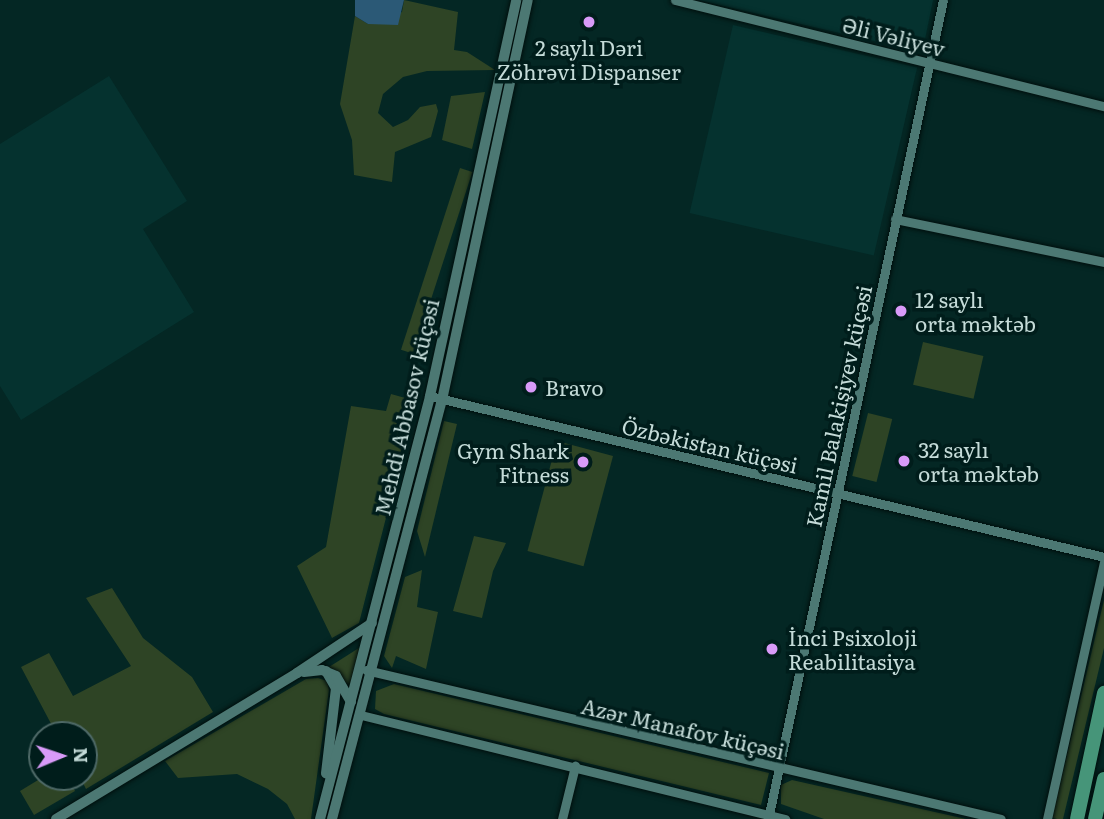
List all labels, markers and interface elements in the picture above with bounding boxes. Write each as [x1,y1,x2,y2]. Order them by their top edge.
street label: Əli Vəliyev [840,11,948,61]
marker: 2 saylı Dəri Zöhrəvi Dispanser [579,12,599,32]
place label: 2 saylı Dəri Zöhrəvi Dispanser [497,34,681,84]
street label: Kamil Balakişiyev küçəsi [800,283,876,529]
place label: 12 saylı orta məktəb [915,286,1036,336]
street label: Mehdi Abbasov küçəsi [369,296,443,518]
marker: 12 saylı orta məktəb [893,303,909,319]
place label: Bravo [545,374,603,400]
marker: Bravo [523,379,539,395]
street label: Özbəkistan küçəsi [620,413,800,477]
place label: 32 saylı orta məktəb [918,436,1039,486]
place label: Gym Shark Fitness [457,437,569,487]
marker: 32 saylı orta məktəb [896,453,912,469]
marker: Gym Shark Fitness [575,454,591,470]
place label: İnci Psixoloji Reabilitasiya [788,624,917,674]
marker: İnci Psixoloji Reabilitasiya [762,639,782,659]
street label: Azər Manafov küçəsi [579,692,787,764]
north arrow [28,721,98,791]
text: N [68,747,96,764]

